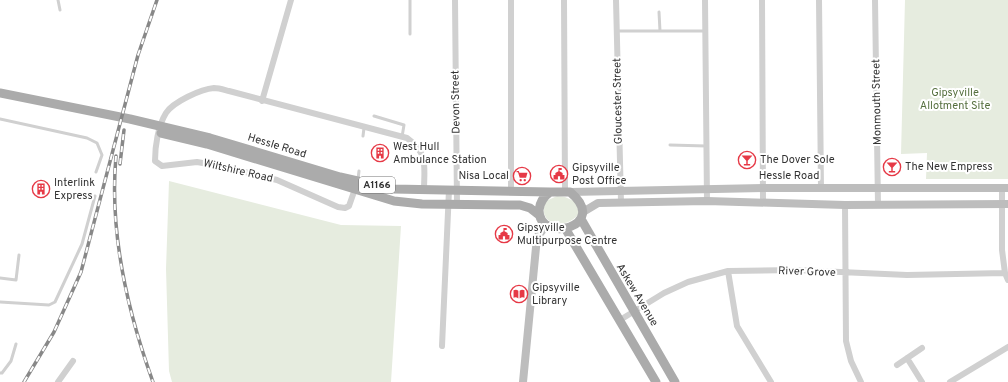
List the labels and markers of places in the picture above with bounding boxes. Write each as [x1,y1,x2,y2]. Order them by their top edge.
place label: West Hull Ambulance Station [393,140,487,167]
building icon: West Hull Ambulance Station [370,143,390,163]
bar icon: The Dover Sole [737,150,757,170]
place label: The Dover Sole [760,153,835,167]
bar icon: The New Empress [882,157,902,177]
place label: The New Empress [905,160,993,174]
place label: Gipsyville Post Office [572,161,627,188]
public building icon: Gipsyville Post Office [549,164,569,184]
supermarket icon: Nisa Local [512,166,532,186]
place label: Nisa Local [458,169,509,183]
place label: Interlink Express [54,176,95,203]
building icon: Interlink Express [31,179,51,199]
place label: Gipsyville Multipurpose Centre [517,221,617,248]
public building icon: Gipsyville Multipurpose Centre [494,224,514,244]
place label: Gipsyville Library [532,281,580,308]
library icon: Gipsyville Library [509,284,529,304]

